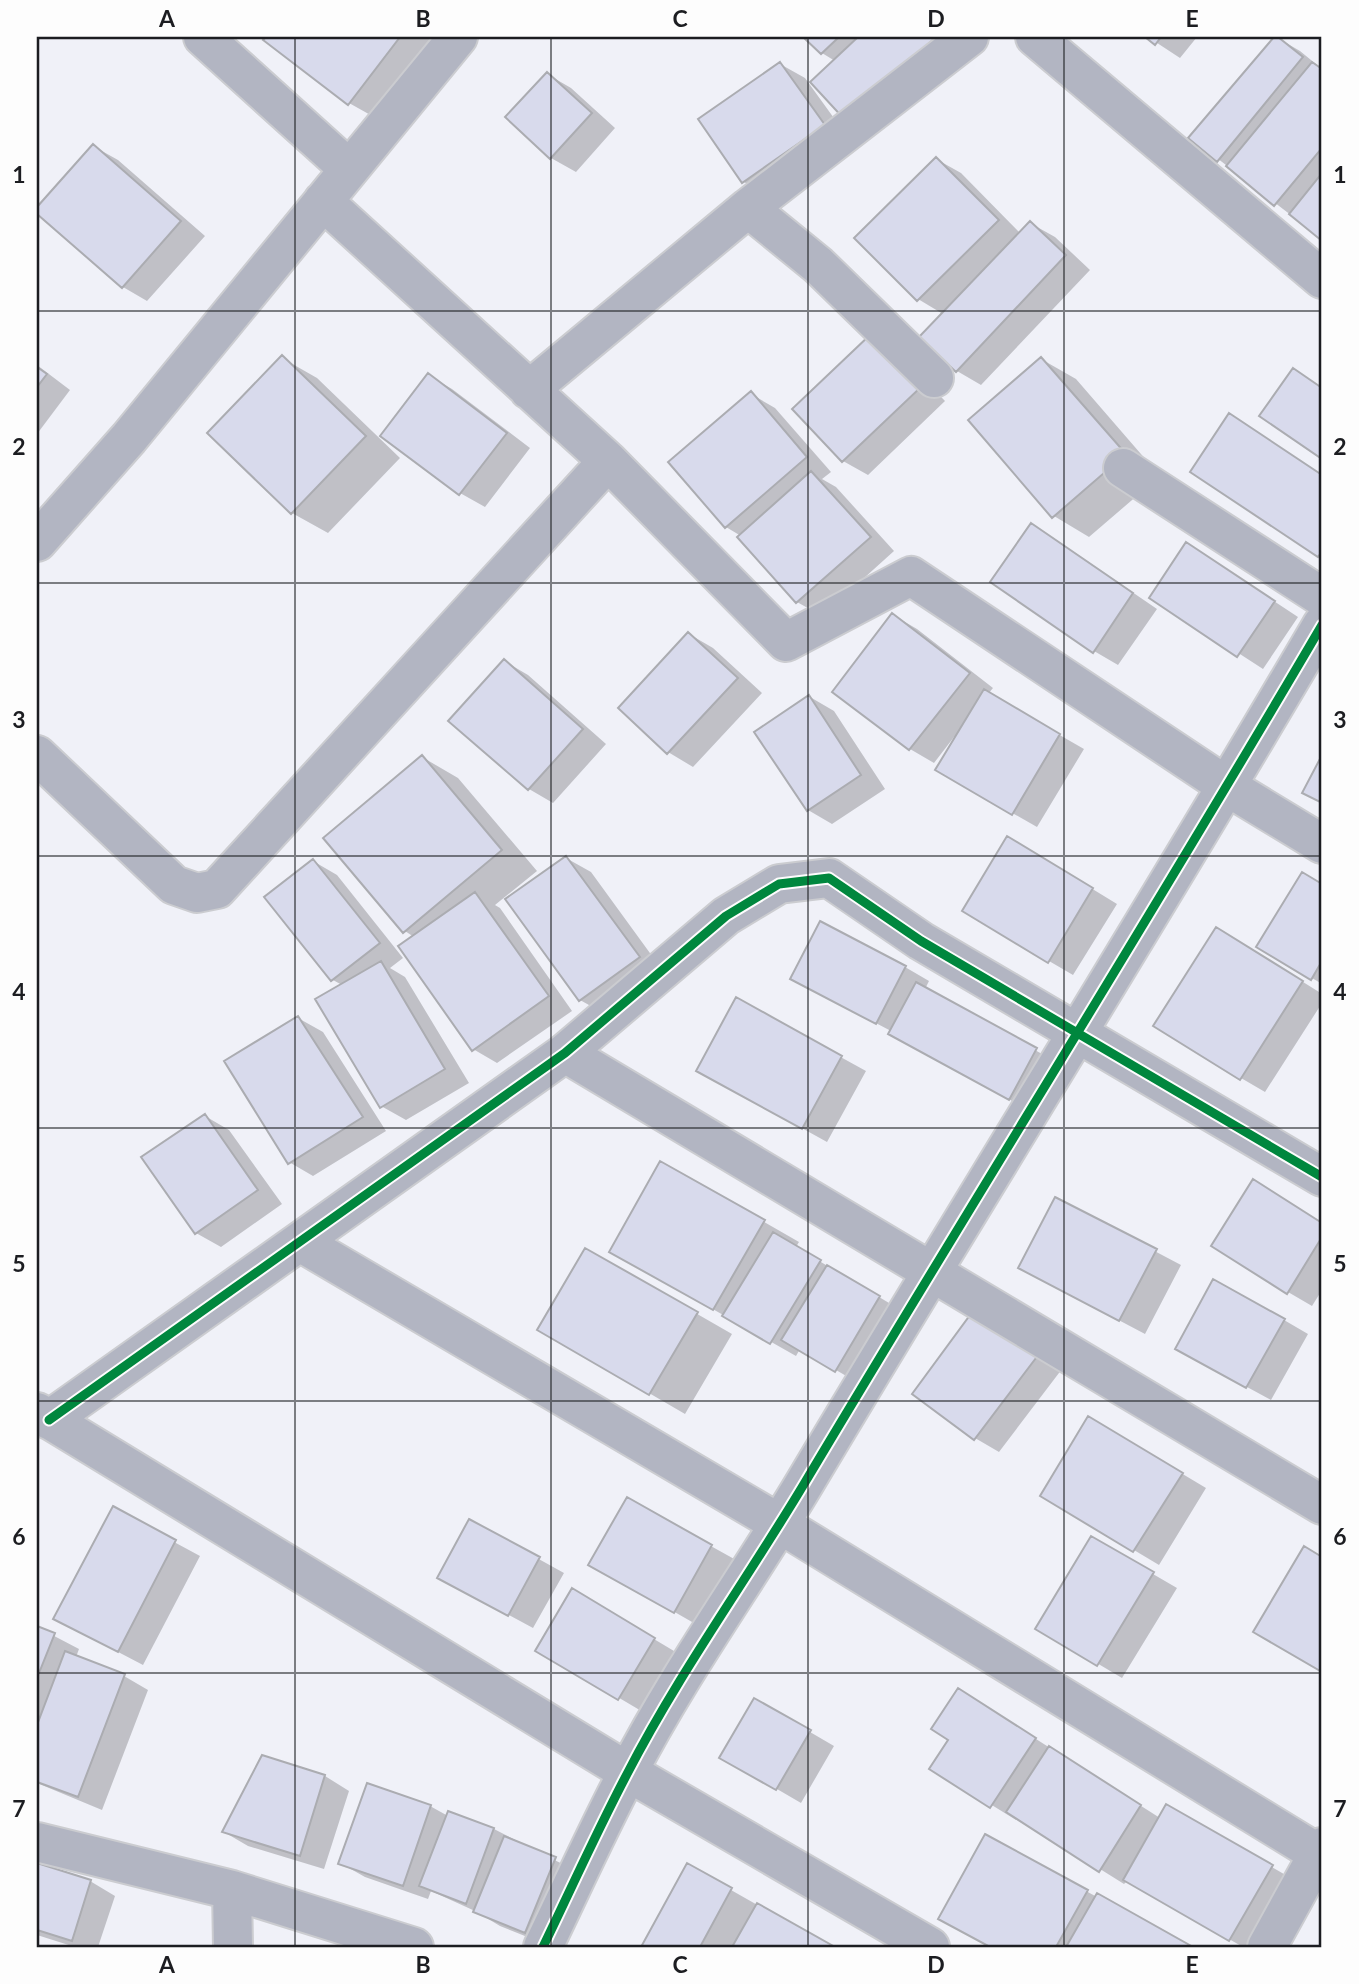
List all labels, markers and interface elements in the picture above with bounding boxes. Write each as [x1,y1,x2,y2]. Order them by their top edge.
text: A [158,4,176,32]
text: B [415,4,431,32]
text: C [672,4,688,32]
text: D [927,4,945,32]
text: E [1185,4,1199,32]
text: 1 [12,160,26,188]
text: 1 [1333,160,1347,188]
text: 2 [12,432,26,460]
text: 2 [1333,432,1347,460]
text: 3 [12,705,26,733]
text: 3 [1333,705,1347,733]
text: 4 [12,977,26,1005]
text: 4 [1333,977,1347,1005]
text: 5 [12,1249,26,1277]
text: 5 [1333,1249,1347,1277]
text: 6 [12,1522,26,1550]
text: 6 [1333,1522,1347,1550]
text: 7 [12,1794,26,1822]
text: 7 [1333,1794,1347,1822]
text: A [158,1950,176,1978]
text: B [415,1950,431,1978]
text: C [672,1950,688,1978]
text: D [927,1950,945,1978]
text: E [1185,1950,1199,1978]

